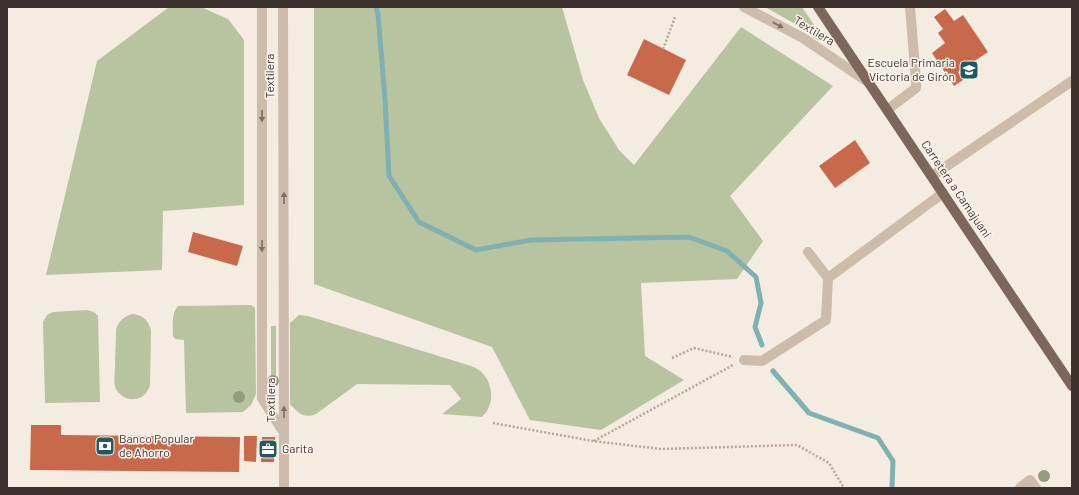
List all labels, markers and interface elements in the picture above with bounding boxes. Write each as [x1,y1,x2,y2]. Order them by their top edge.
street label: Textilera [792,13,837,48]
one-way arrow [772,22,784,28]
street label: Textilera [262,53,276,99]
place label: Escuela Primaria Victoria de Girón [867,55,955,83]
school or university icon: Escuela Primaria Victoria de Girón [958,59,980,81]
one-way arrow [259,110,265,123]
street label: Carretera a Camajuaní [919,137,995,240]
one-way arrow [280,192,287,204]
one-way arrow [259,240,265,253]
street label: Textilera [263,377,277,423]
one-way arrow [281,405,287,418]
place label: Banco Popular de Ahorro [119,431,194,459]
bank icon: Banco Popular de Ahorro [94,435,116,457]
office icon: Garita [257,438,279,460]
place label: Garita [282,441,313,455]

